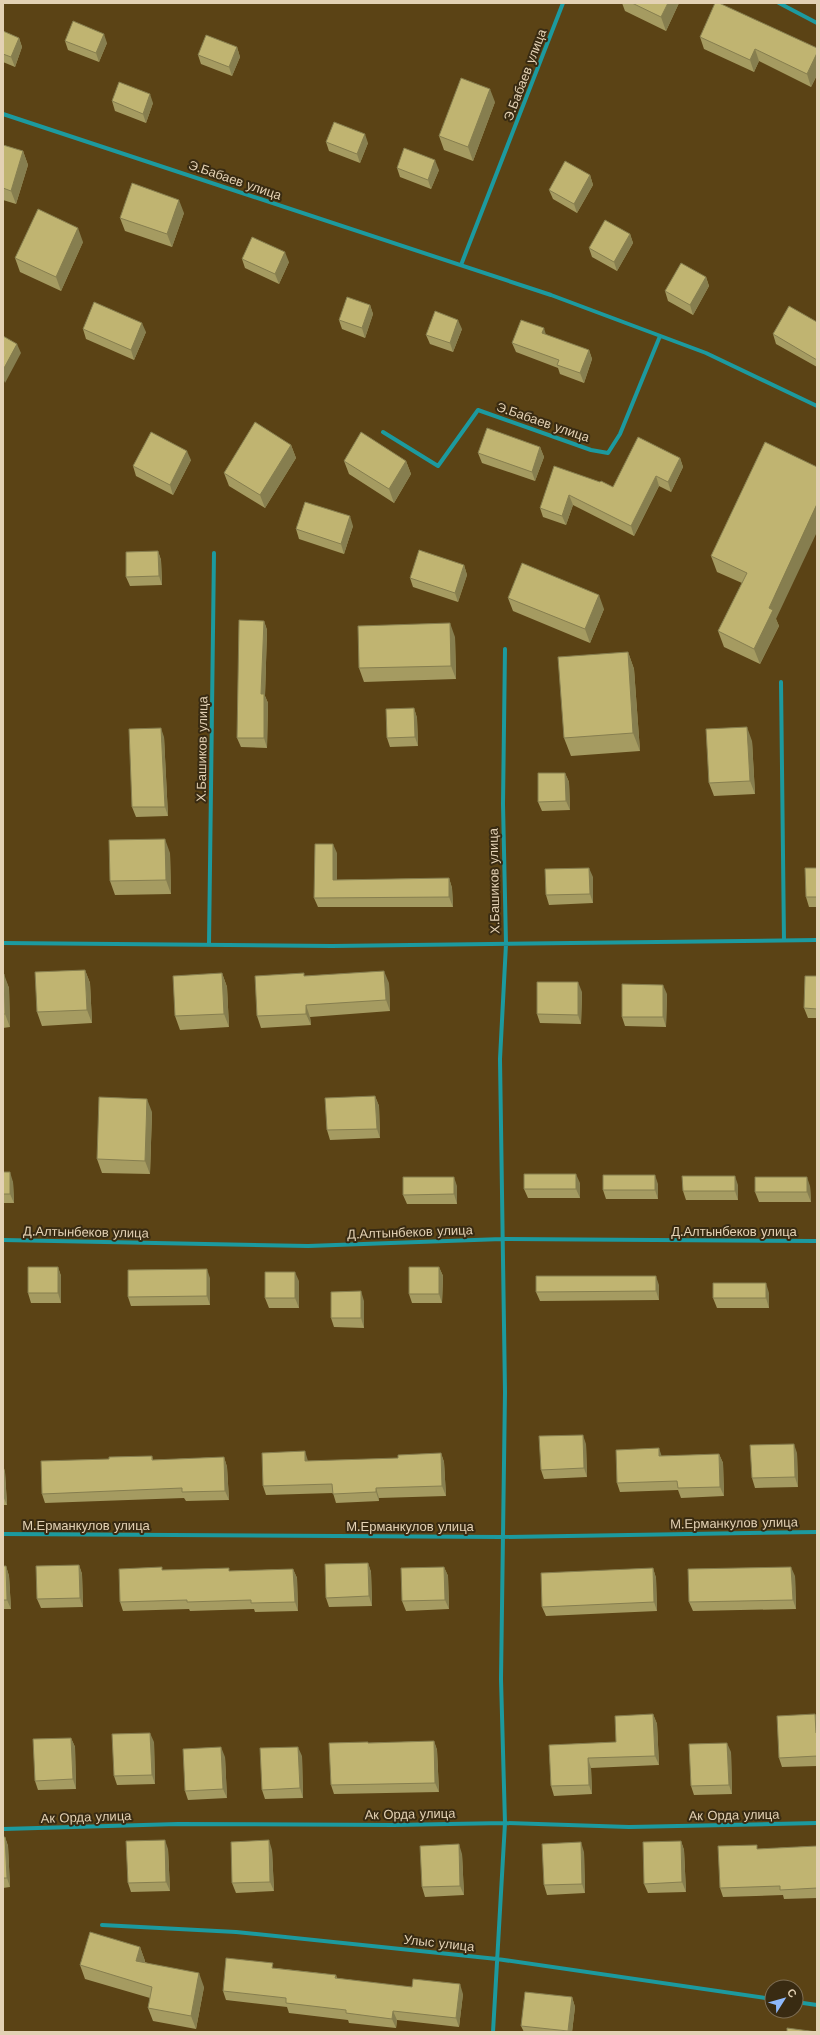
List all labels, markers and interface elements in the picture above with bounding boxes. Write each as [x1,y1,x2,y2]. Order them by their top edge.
street label: Э.Бабаев улица [501,26,550,123]
street label: Э.Бабаев улица [187,157,284,203]
street label: Э.Бабаев улица [495,399,592,445]
street label: Х.Башиков улица [194,695,210,802]
street label: Х.Башиков улица [486,827,502,934]
street label: Д.Алтынбеков улица [347,1222,474,1242]
street label: Д.Алтынбеков улица [23,1223,150,1241]
street label: Д.Алтынбеков улица [671,1224,798,1239]
street label: М.Ерманкулов улица [670,1514,799,1532]
street label: М.Ерманкулов улица [22,1518,151,1533]
street label: М.Ерманкулов улица [346,1519,475,1534]
street label: Ак Орда улица [364,1806,456,1822]
street label: Ак Орда улица [688,1807,780,1823]
street label: Ак Орда улица [40,1808,132,1826]
street label: Улыс улица [403,1932,476,1954]
north arrow [764,1979,804,2019]
text: С [784,1986,799,2000]

